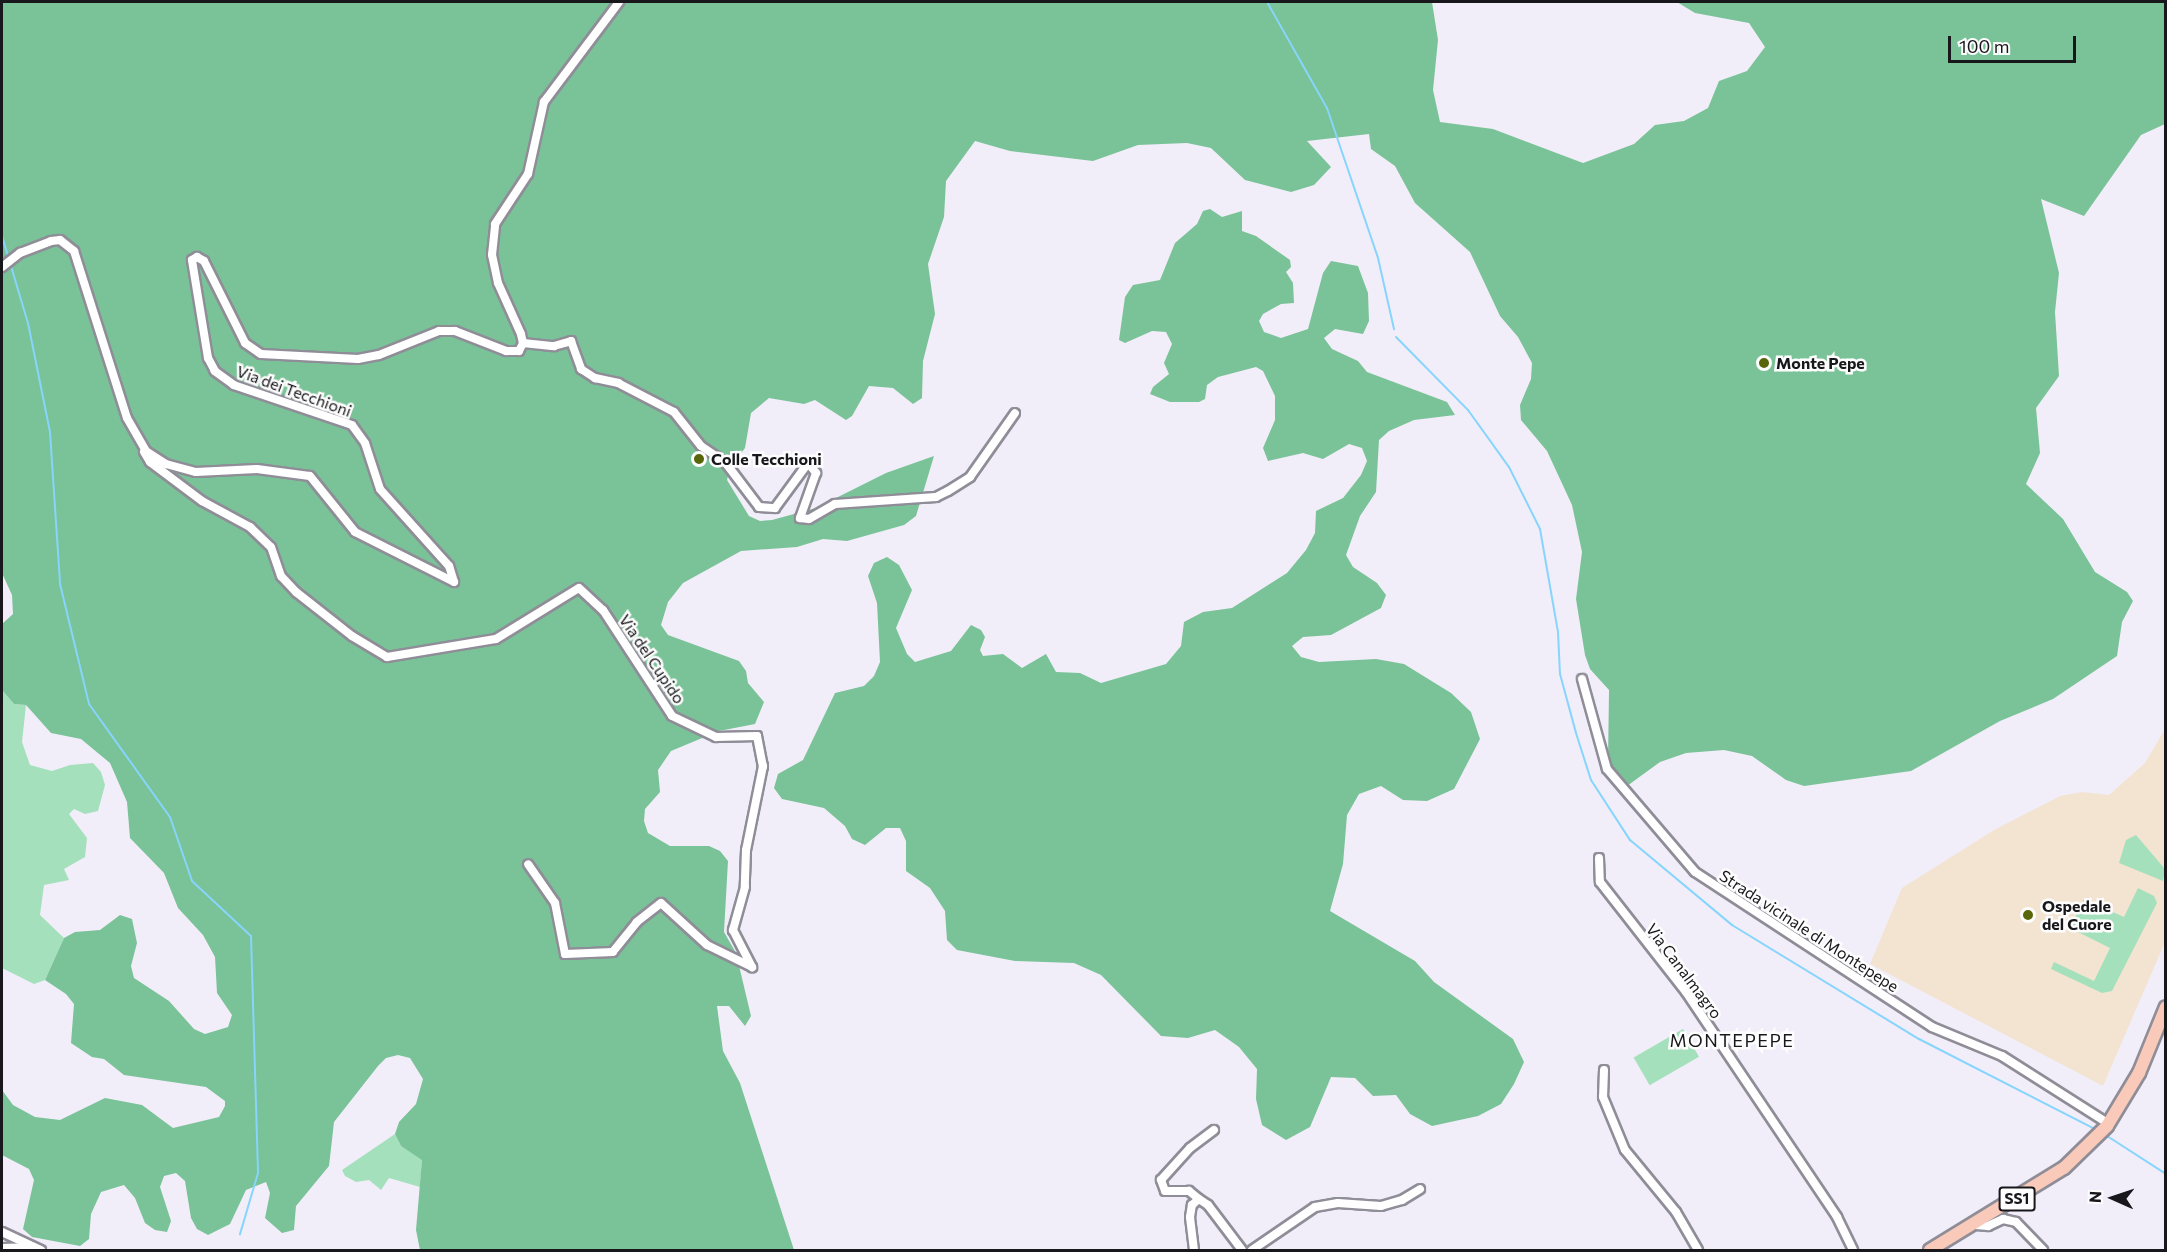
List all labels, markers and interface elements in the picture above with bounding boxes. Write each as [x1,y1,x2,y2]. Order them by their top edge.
scale bar [1951,24,2078,62]
text: 100 m [1959,35,2009,57]
place label: Monte Pepe [1776,353,1865,373]
marker: Monte Pepe [1757,356,1771,370]
street label: Via dei Tecchioni [234,361,354,421]
place label: Colle Tecchioni [711,449,822,469]
marker: Colle Tecchioni [692,452,706,466]
street label: Via del Cupido [615,611,689,707]
street label: Strada vicinale di Montepepe [1716,866,1902,996]
place label: Ospedale del Cuore [2042,896,2112,934]
marker: Ospedale del Cuore [2019,906,2037,924]
street label: Via Canalmagro [1642,920,1726,1022]
district label: MONTEPEPE [1670,1029,1794,1051]
north arrow [2083,1168,2143,1228]
road number: SS1 [1998,1187,2036,1211]
text: N [2085,1191,2104,1204]

